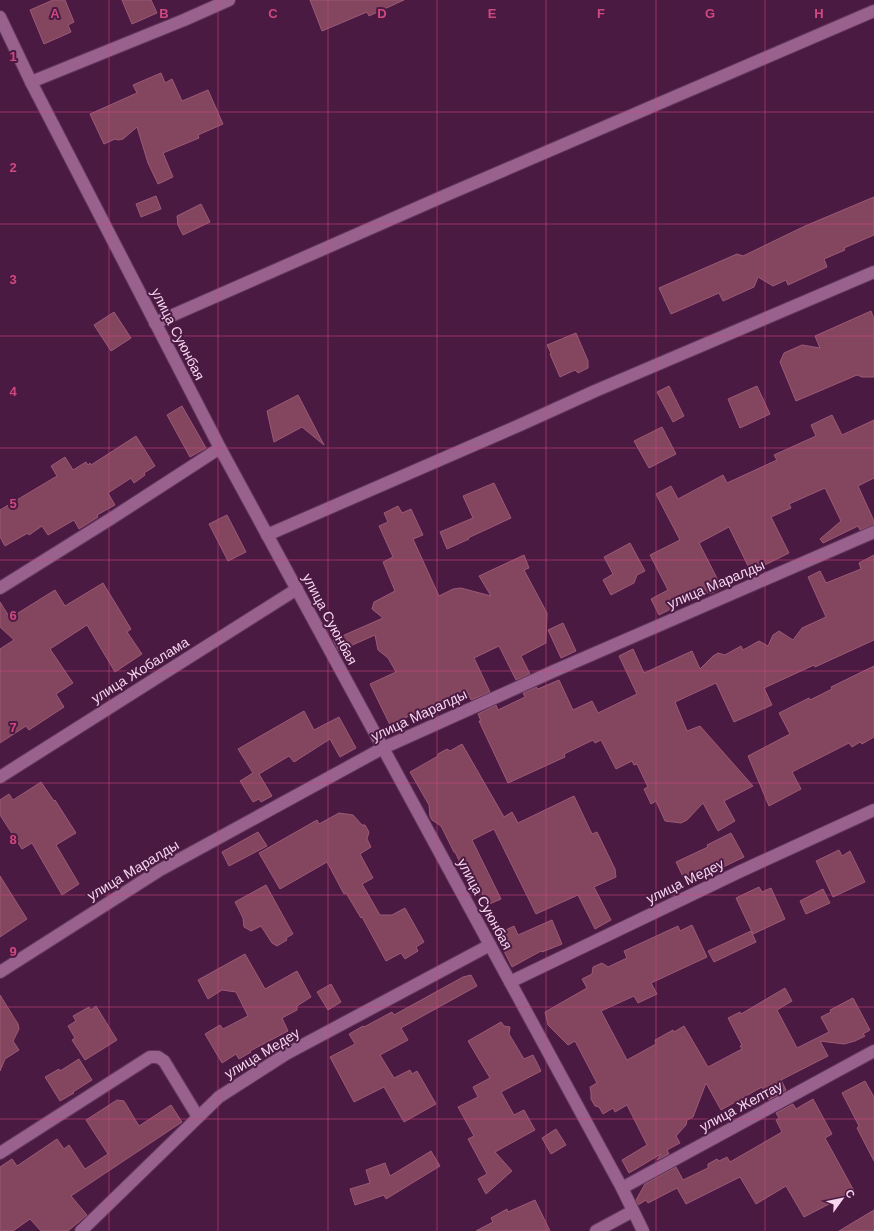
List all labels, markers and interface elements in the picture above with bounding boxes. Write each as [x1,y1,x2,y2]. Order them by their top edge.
text: A [50,6,60,21]
text: B [159,6,169,21]
text: C [268,6,278,21]
text: D [377,6,387,21]
text: E [488,6,497,21]
text: F [597,6,605,21]
text: G [705,6,715,21]
text: H [814,6,824,21]
text: 1 [9,49,17,64]
text: 2 [9,160,17,175]
text: 3 [9,272,17,287]
street label: улица Суюнбая [148,285,208,383]
text: 4 [9,384,17,399]
text: 5 [9,496,17,511]
street label: улица Маралды [665,556,767,612]
street label: улица Суюнбая [299,571,361,667]
text: 6 [9,608,17,623]
street label: улица Жобалама [88,633,192,706]
street label: улица Маралды [369,686,469,744]
text: 7 [9,720,17,735]
text: 8 [9,832,17,847]
street label: улица Маралды [84,836,182,904]
street label: улица Медеу [644,855,726,907]
street label: улица Суюнбая [454,856,516,952]
text: 9 [9,944,17,959]
street label: улица Медеу [222,1024,302,1082]
street label: улица Желтау [697,1077,785,1135]
north arrow [822,1179,862,1219]
text: С [843,1187,858,1200]

